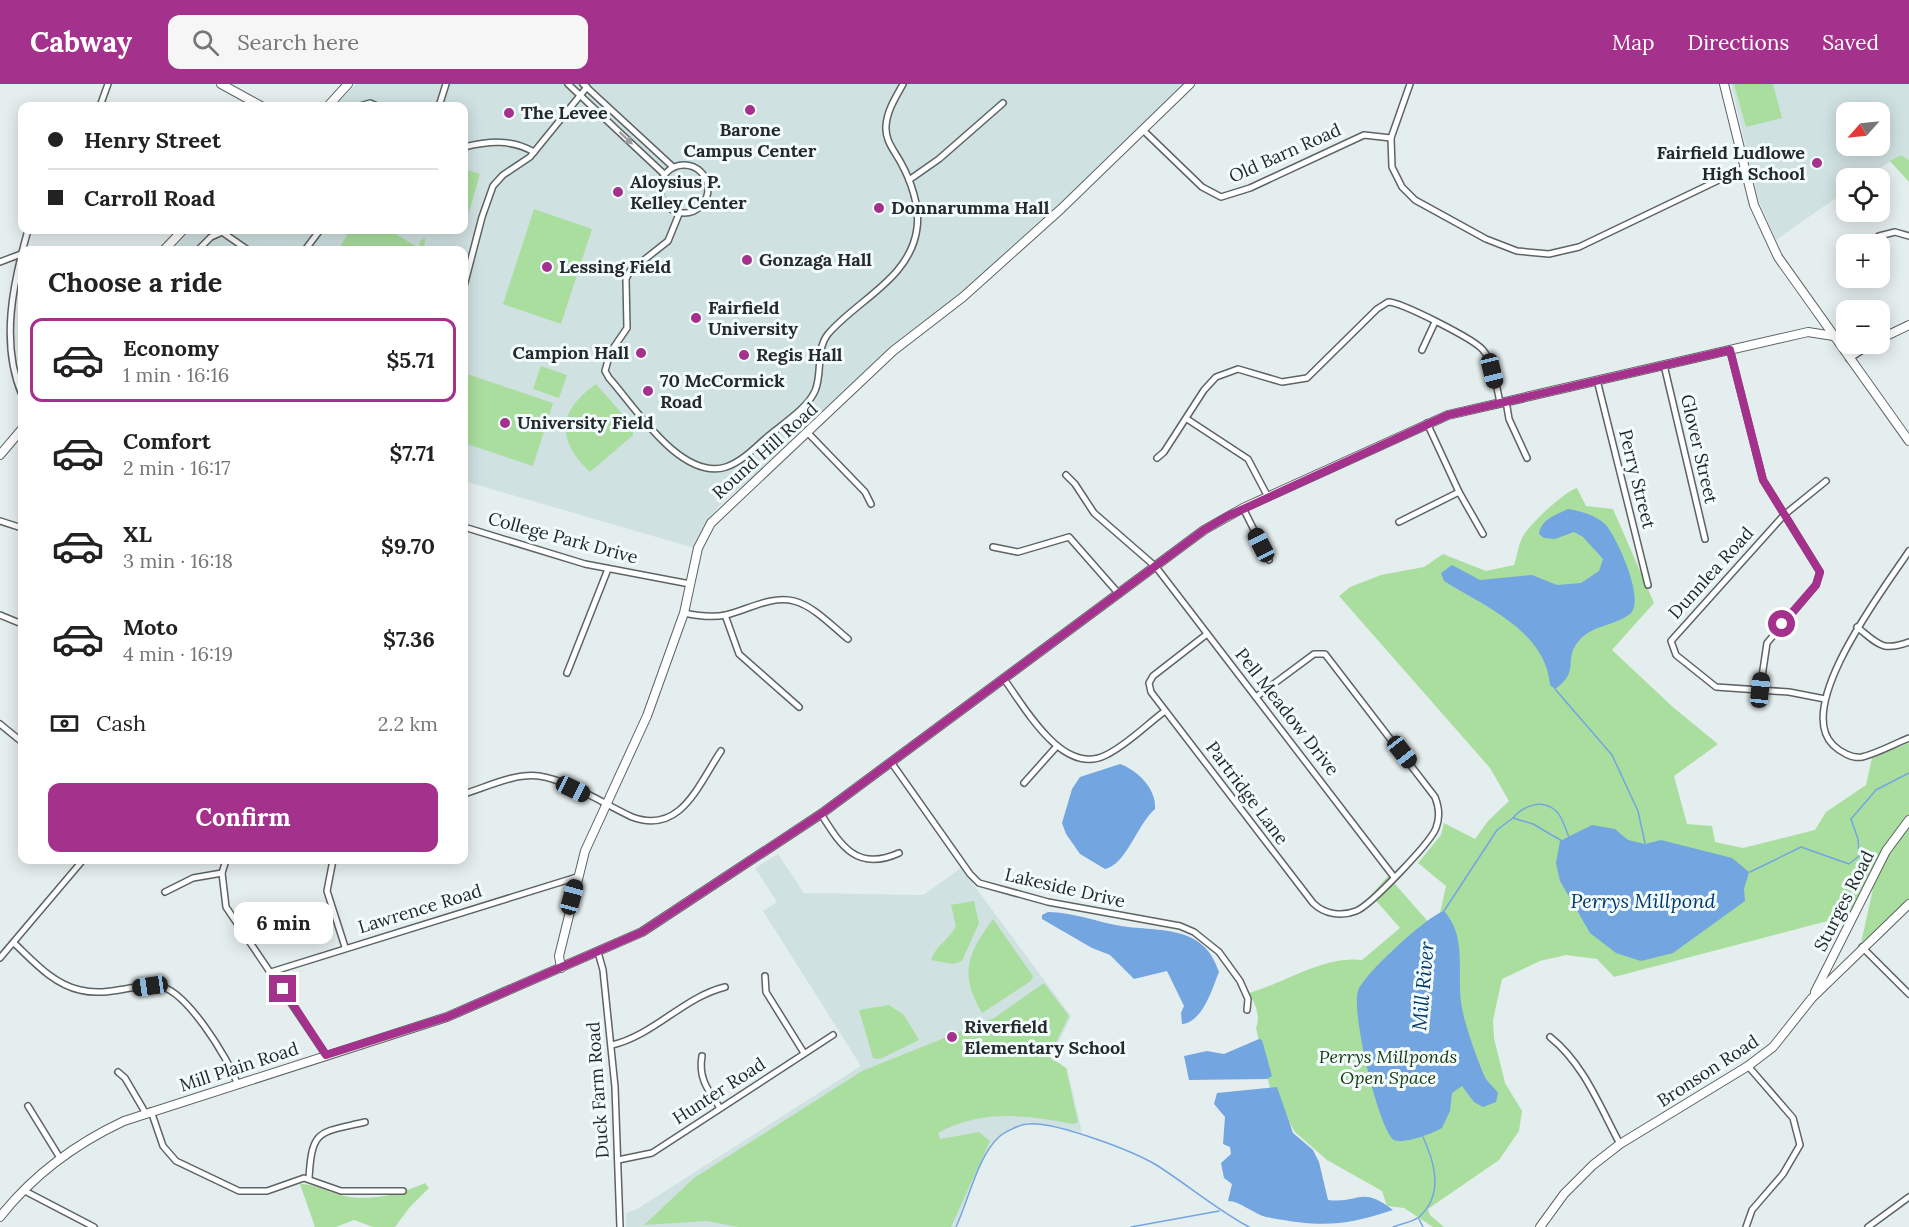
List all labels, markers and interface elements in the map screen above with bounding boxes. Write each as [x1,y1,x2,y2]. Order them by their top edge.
search box [168,15,588,69]
text: Cabway [30,24,132,60]
icon: search [189,26,222,59]
text: Search here [237,28,359,56]
text: Map [1612,29,1655,56]
text: Directions [1688,29,1789,56]
text: Saved [1822,29,1879,56]
place label: The Levee [521,101,608,124]
north arrow [1836,102,1890,156]
map controls [1836,102,1890,354]
marker: Barone Campus Center [743,103,757,117]
marker: The Levee [502,106,516,120]
street label: Old Barn Road [1225,117,1345,188]
place label: Barone Campus Center [684,118,817,162]
text: Henry Street [84,126,221,154]
one-way arrow [618,131,633,145]
place label: Fairfield Ludlowe High School [1656,141,1805,185]
marker: Fairfield Ludlowe High School [1810,156,1824,170]
button: locate [1836,168,1890,222]
place label: Aloysius P. Kelley Center [630,170,747,214]
text: Carroll Road [84,184,215,212]
marker: Aloysius P. Kelley Center [611,185,625,199]
place label: Donnarumma Hall [891,196,1050,219]
marker: Donnarumma Hall [872,201,886,215]
button: + [1836,234,1890,288]
place label: Gonzaga Hall [759,248,872,271]
marker: Gonzaga Hall [740,253,754,267]
place label: Lessing Field [559,255,671,278]
marker: Lessing Field [540,260,554,274]
text: Choose a ride [48,265,222,299]
place label: Fairfield University [708,296,798,340]
button: − [1836,300,1890,354]
marker: Fairfield University [689,311,703,325]
icon: car [51,333,105,387]
text: Economy [123,334,219,362]
place label: Campion Hall [513,341,629,364]
place label: Regis Hall [756,343,843,366]
text: $5.71 [386,346,435,374]
marker: Campion Hall [634,346,648,360]
marker: Regis Hall [737,348,751,362]
car [1479,351,1505,391]
text: 1 min · 16:16 [123,362,229,387]
place label: 70 McCormick Road [660,369,785,413]
marker: 70 McCormick Road [641,384,655,398]
street label: Glover Street [1676,392,1723,506]
street label: Round Hill Road [707,397,822,504]
place label: University Field [517,411,654,434]
marker: University Field [498,416,512,430]
icon: car [51,426,105,480]
text: Comfort [123,427,211,455]
street label: Perry Street [1614,427,1661,531]
text: $7.71 [389,439,435,467]
text: 2 min · 16:17 [123,455,231,480]
street label: College Park Drive [486,506,641,569]
icon: car [51,519,105,573]
text: XL [123,520,152,548]
street label: Dunnlea Road [1663,522,1758,624]
car [1245,525,1277,565]
text: $9.70 [381,532,435,560]
text: 3 min · 16:18 [123,548,233,573]
route start [1768,610,1795,637]
icon: car [51,612,105,666]
text: Moto [123,613,178,641]
text: $7.36 [383,625,435,653]
text: 4 min · 16:19 [123,641,233,666]
street label: Pell Meadow Drive [1230,643,1345,780]
car [1749,671,1771,709]
icon: cash [48,707,81,740]
text: Cash [96,709,146,737]
text: 2.2 km [378,711,438,736]
car [1384,732,1420,772]
street label: Partridge Lane [1201,736,1294,849]
car [553,773,593,805]
button: Confirm [48,783,438,852]
street label: Sturges Road [1808,846,1879,955]
street label: Lakeside Drive [1003,862,1128,913]
car [559,877,585,917]
street label: Lawrence Road [355,879,485,938]
water label: Perrys Millpond [1570,888,1716,913]
callout: 6 min [234,902,332,944]
text: 6 min [256,910,311,935]
water label: Mill River [1406,939,1439,1032]
car [131,975,169,997]
route end [269,975,296,1002]
place label: Riverfield Elementary School [964,1015,1126,1059]
street label: Duck Farm Road [581,1021,614,1159]
street label: Bronson Road [1653,1029,1763,1112]
marker: Riverfield Elementary School [945,1030,959,1044]
street label: Mill Plain Road [177,1036,301,1097]
park label: Perrys Millponds Open Space [1319,1045,1457,1089]
street label: Hunter Road [668,1052,770,1129]

